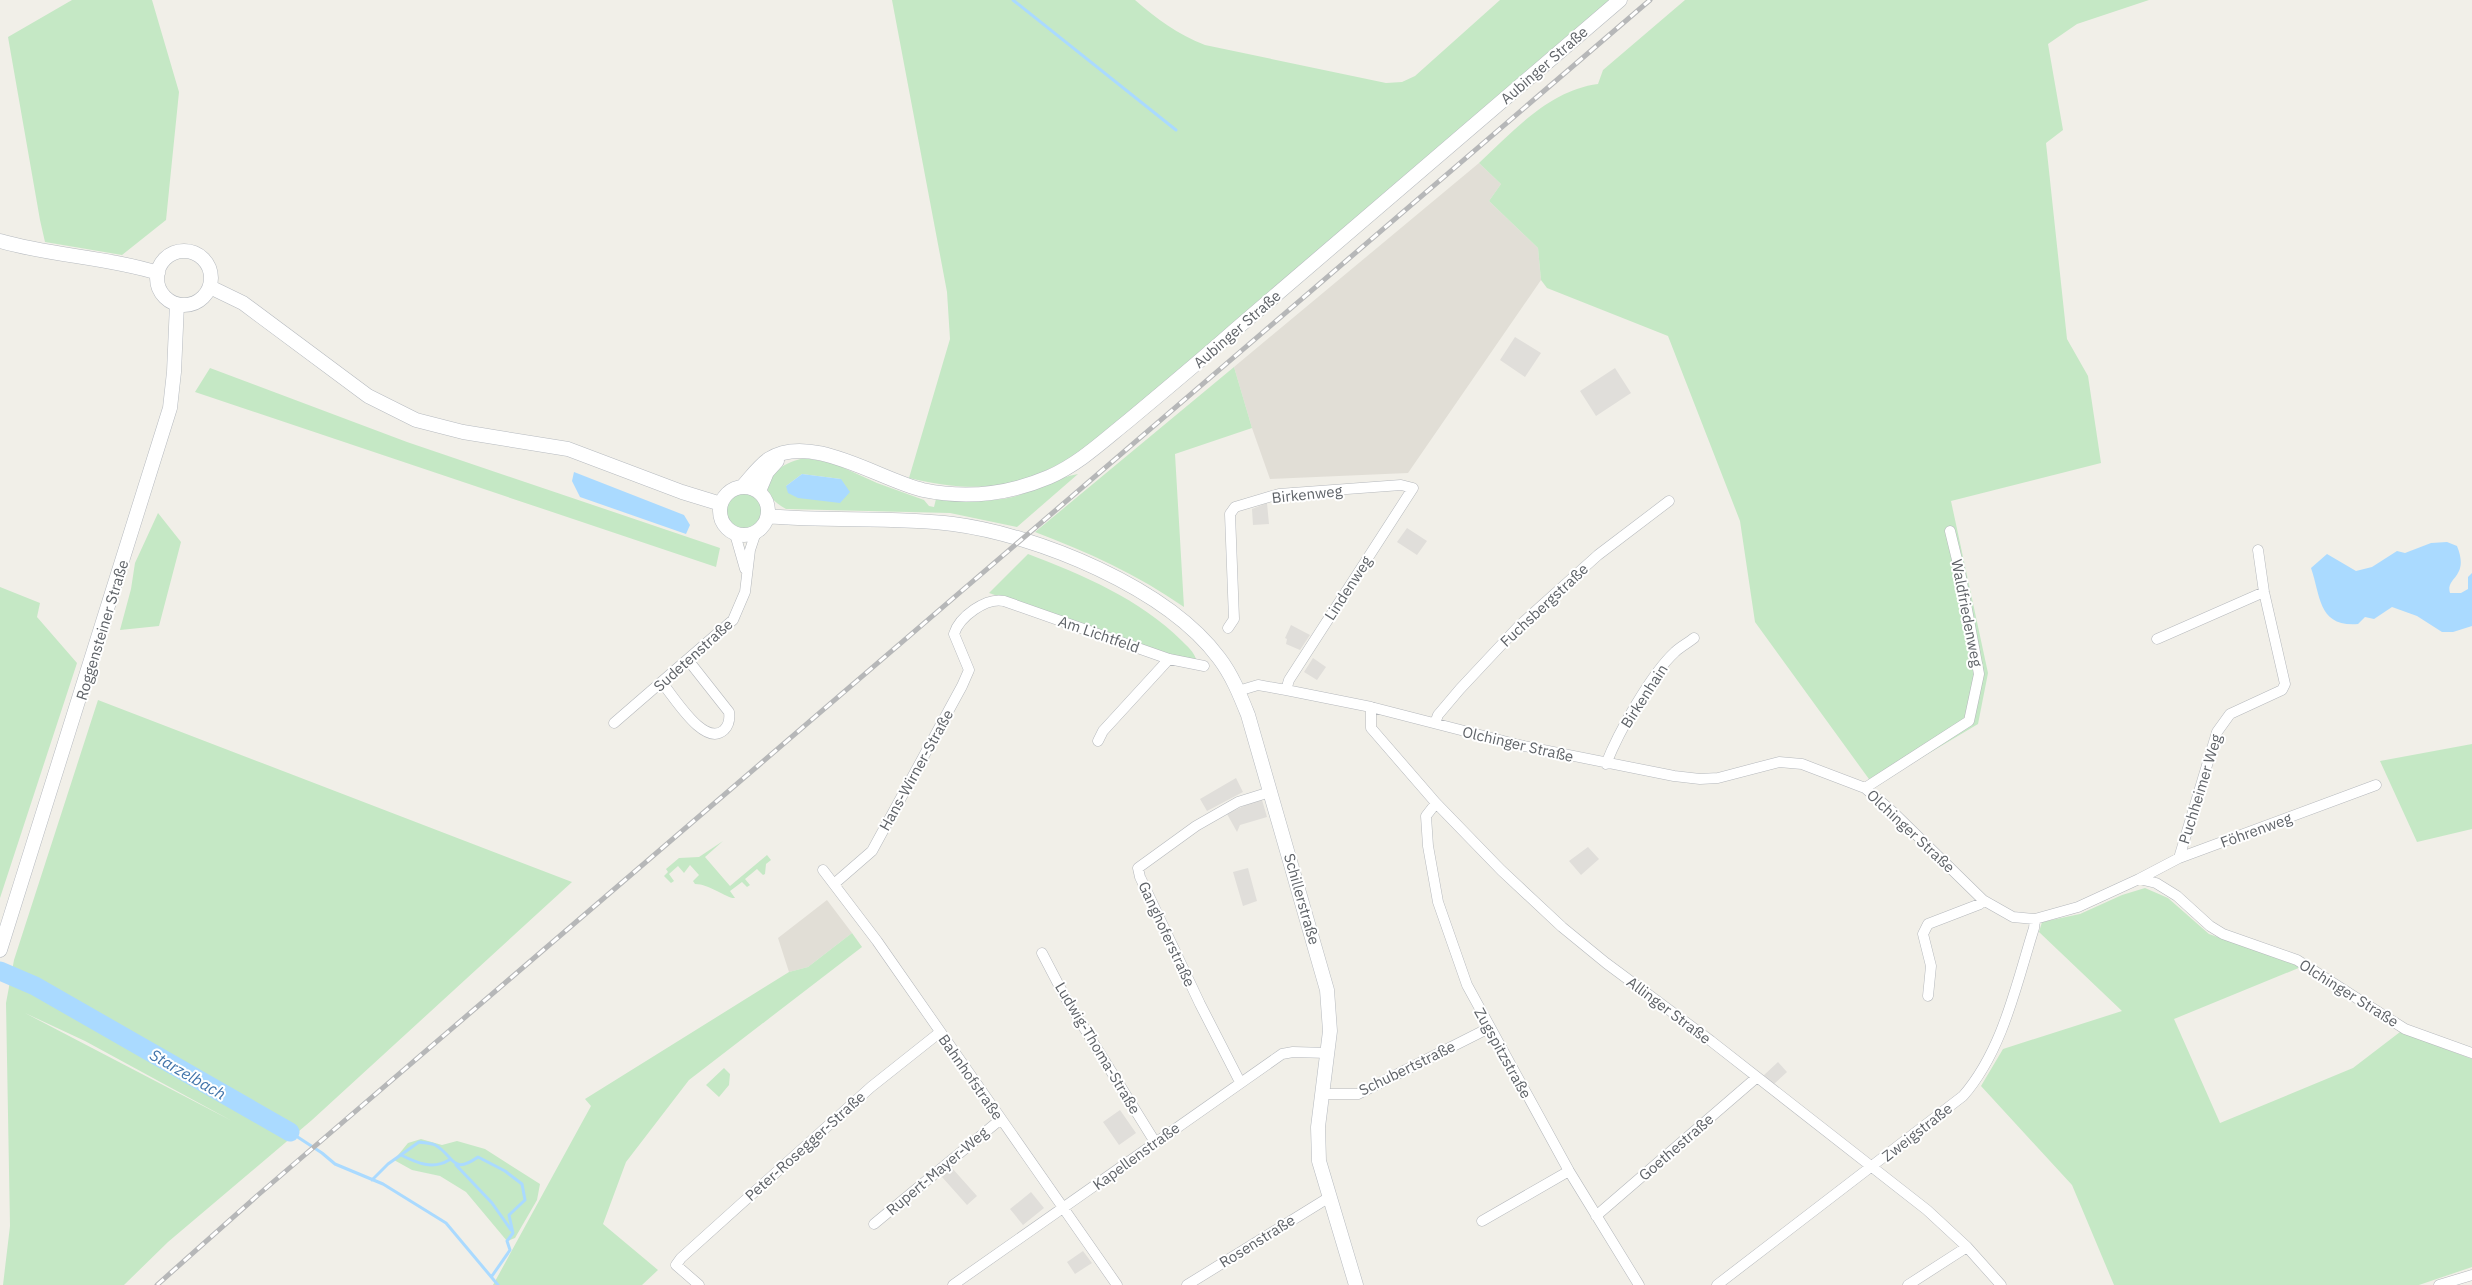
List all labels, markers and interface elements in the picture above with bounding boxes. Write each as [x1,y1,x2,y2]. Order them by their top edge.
street label: Aubinger Straße [1496,22,1592,108]
street label: Aubinger Straße [1189,286,1285,372]
street label: Birkenweg [1271,481,1343,507]
street label: Lindenweg [1320,552,1376,624]
street label: Roggensteiner Straße [72,558,132,702]
street label: Waldfriedenweg [1947,558,1987,669]
street label: Fuchsbergstraße [1496,559,1592,651]
street label: Am Lichtfeld [1056,611,1142,657]
street label: Sudetenstraße [650,615,736,695]
street label: Birkenhain [1616,661,1672,731]
street label: Hans-Wirner-Straße [875,706,957,834]
street label: Olchinger Straße [1461,722,1575,766]
street label: Puchheimer Weg [2174,732,2226,846]
street label: Olchinger Straße [1863,785,1959,877]
street label: Föhrenweg [2218,808,2294,852]
street label: Schillerstraße [1280,851,1324,947]
street label: Ganghoferstraße [1134,878,1200,990]
street label: Olchinger Straße [2296,955,2402,1031]
street label: Allinger Straße [1623,972,1715,1048]
street label: Ludwig-Thoma-Straße [1051,979,1145,1117]
street label: Zugspitzstraße [1470,1004,1536,1102]
street label: Bahnhofstraße [934,1030,1008,1124]
street label: Schubertstraße [1356,1036,1458,1100]
water label: Starzelbach [147,1044,229,1104]
street label: Peter-Rosegger-Straße [741,1087,869,1205]
street label: Zweigstraße [1878,1099,1956,1165]
street label: Goethestraße [1635,1109,1717,1185]
street label: Kapellenstraße [1089,1118,1183,1194]
street label: Rupert-Mayer-Weg [882,1123,992,1219]
street label: Rosenstraße [1216,1210,1298,1272]

